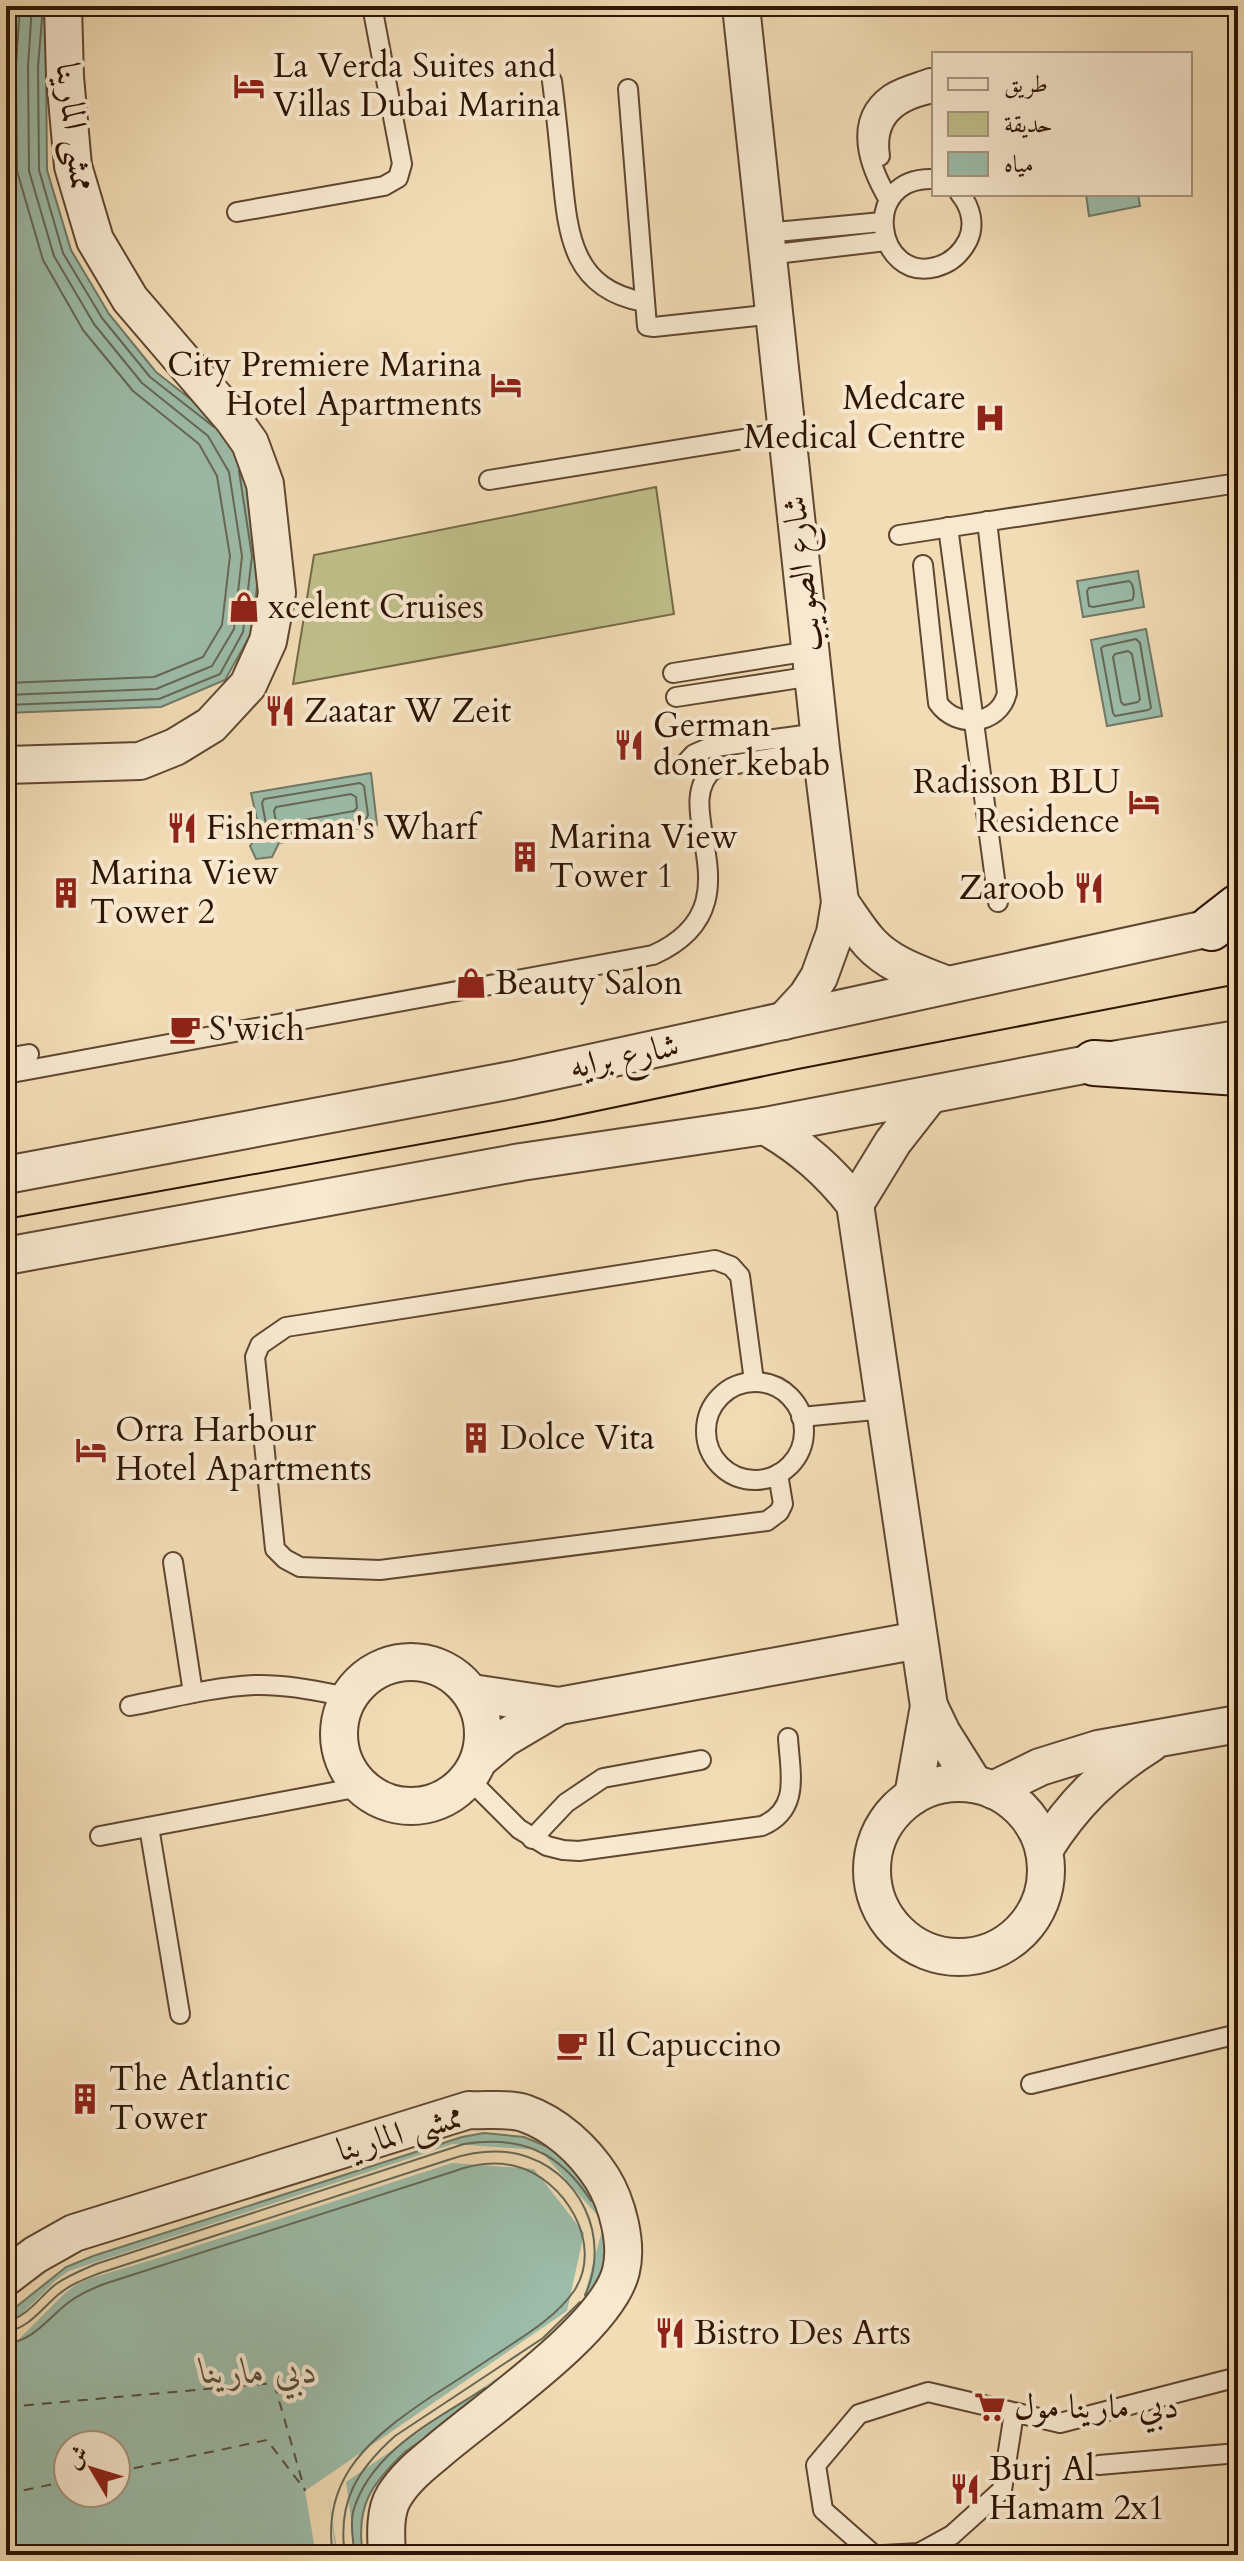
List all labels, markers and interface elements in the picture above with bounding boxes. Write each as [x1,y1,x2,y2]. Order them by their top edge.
place label: La Verda Suites and Villas Dubai Marina [273,43,561,128]
legend [932,52,1192,196]
street label: ممشى المارينا [43,60,106,194]
text: طريق [1004,68,1048,101]
hotel icon: La Verda Suites and Villas Dubai Marina [232,69,266,103]
text: حديقة [1004,108,1053,141]
text: مياه [1004,148,1034,181]
place label: City Premiere Marina Hotel Apartments [167,342,482,427]
hotel icon: City Premiere Marina Hotel Apartments [489,368,523,402]
place label: Medcare Medical Centre [744,375,966,460]
hospital icon: Medcare Medical Centre [973,401,1007,435]
street label: شارع الصويب [771,493,838,654]
place label: xcelent Cruises [268,584,484,630]
shop icon: xcelent Cruises [227,590,261,624]
place label: Zaatar W Zeit [304,688,512,734]
restaurant icon: Zaatar W Zeit [263,694,297,728]
place label: German doner kebab [653,702,831,787]
restaurant icon: German doner kebab [612,728,646,762]
place label: Radisson BLU Residence [913,759,1120,844]
hotel icon: Radisson BLU Residence [1127,785,1161,819]
place label: Fisherman's Wharf [206,805,483,851]
restaurant icon: Fisherman's Wharf [165,811,199,845]
place label: Marina View Tower 1 [549,814,738,899]
building icon: Marina View Tower 1 [508,840,542,874]
place label: Marina View Tower 2 [90,850,279,935]
place label: Zaroob [959,865,1065,911]
restaurant icon: Zaroob [1072,871,1106,905]
building icon: Marina View Tower 2 [49,876,83,910]
place label: Beauty Salon [495,960,683,1006]
shop icon: Beauty Salon [454,966,488,1000]
place label: S'wich [209,1006,305,1052]
cafe icon: S'wich [168,1012,202,1046]
street label: شارع برايه [565,1022,684,1095]
place label: Orra Harbour Hotel Apartments [115,1407,372,1492]
place label: Dolce Vita [500,1415,655,1461]
building icon: Dolce Vita [459,1421,493,1455]
hotel icon: Orra Harbour Hotel Apartments [74,1433,108,1467]
place label: Il Capuccino [596,2022,781,2068]
cafe icon: Il Capuccino [555,2028,589,2062]
place label: The Atlantic Tower [109,2056,291,2141]
building icon: The Atlantic Tower [68,2082,102,2116]
street label: ممشى المارينا [331,2093,469,2174]
place label: Bistro Des Arts [694,2310,911,2356]
restaurant icon: Bistro Des Arts [653,2316,687,2350]
water label: دبي مارينا [197,2347,318,2400]
place label: دبي مارينا مول [1014,2384,1179,2434]
supermarket icon: دبي مارينا مول [973,2390,1007,2424]
north arrow [52,2429,132,2509]
text: ش [58,2439,96,2475]
place label: Burj Al Hamam 2x1 [989,2446,1165,2531]
restaurant icon: Burj Al Hamam 2x1 [948,2472,982,2506]

